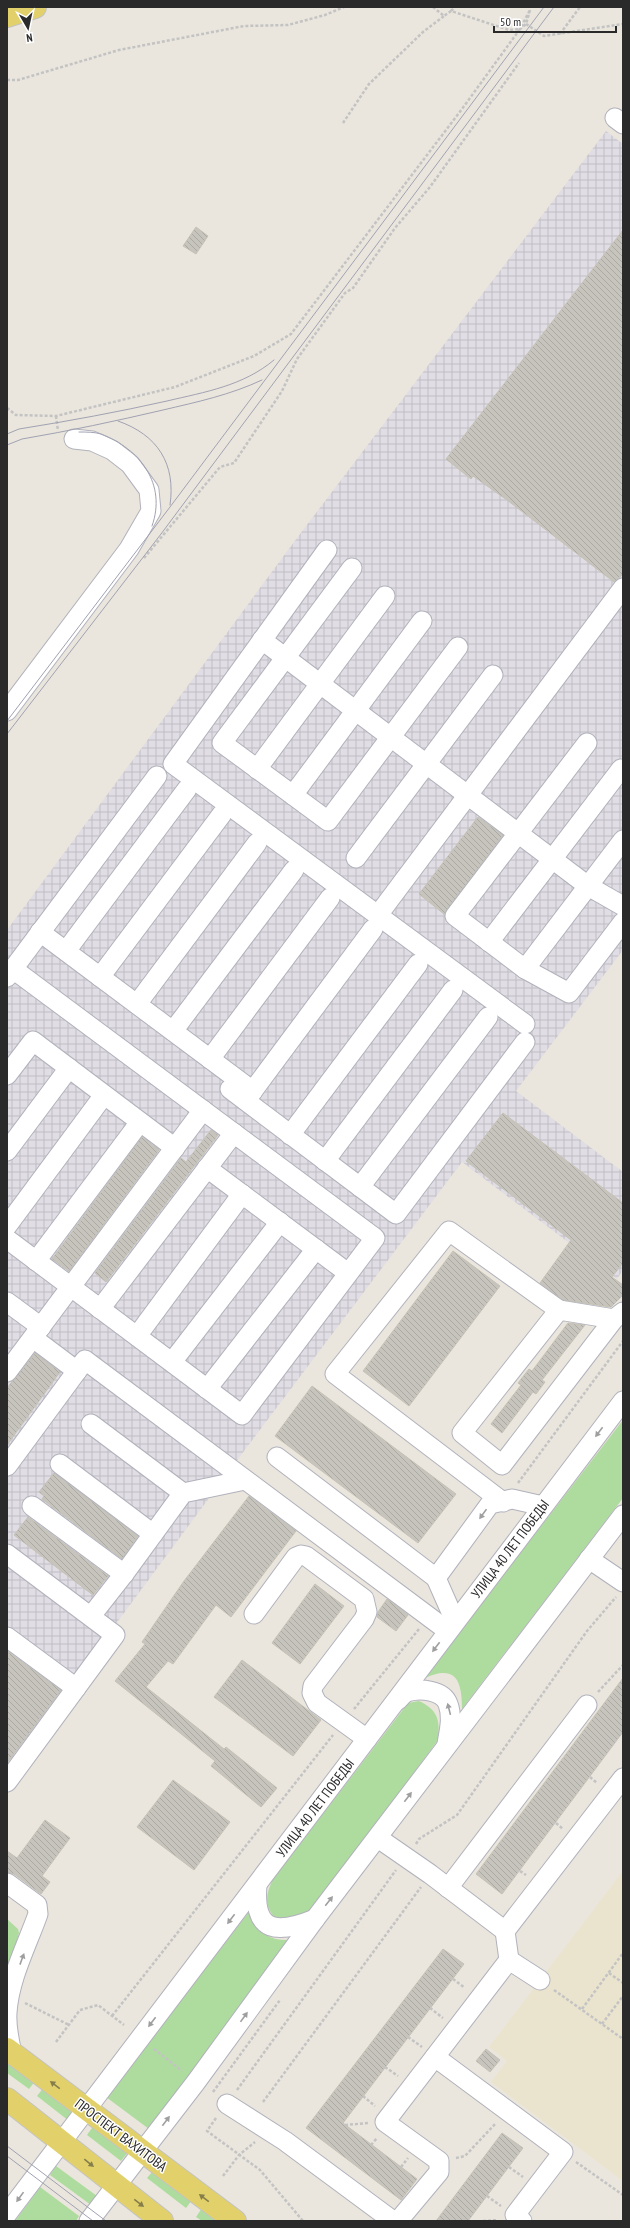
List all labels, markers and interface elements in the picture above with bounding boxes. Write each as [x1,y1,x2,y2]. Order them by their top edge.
north arrow [8,8,48,48]
scale bar [494,8,616,34]
text: 50 m [500,14,521,29]
text: N [25,30,34,45]
one-way arrow [595,1427,604,1438]
street label: УЛИЦА 40 ЛЕТ ПОБЕДЫ [467,1496,553,1602]
one-way arrow [479,1509,487,1519]
one-way arrow [432,1642,440,1652]
one-way arrow [446,1703,452,1715]
street label: УЛИЦА 40 ЛЕТ ПОБЕДЫ [272,1755,358,1861]
one-way arrow [404,1792,412,1803]
one-way arrow [325,1895,334,1906]
one-way arrow [227,1913,235,1924]
one-way arrow [19,1952,25,1964]
one-way arrow [240,2011,248,2022]
one-way arrow [148,2017,156,2027]
one-way arrow [49,2081,60,2089]
street label: ПРОСПЕКТ ВАХИТОВА [71,2094,171,2176]
one-way arrow [162,2115,171,2126]
one-way arrow [83,2159,94,2168]
one-way arrow [15,2191,24,2202]
one-way arrow [198,2194,209,2202]
one-way arrow [134,2199,145,2208]

